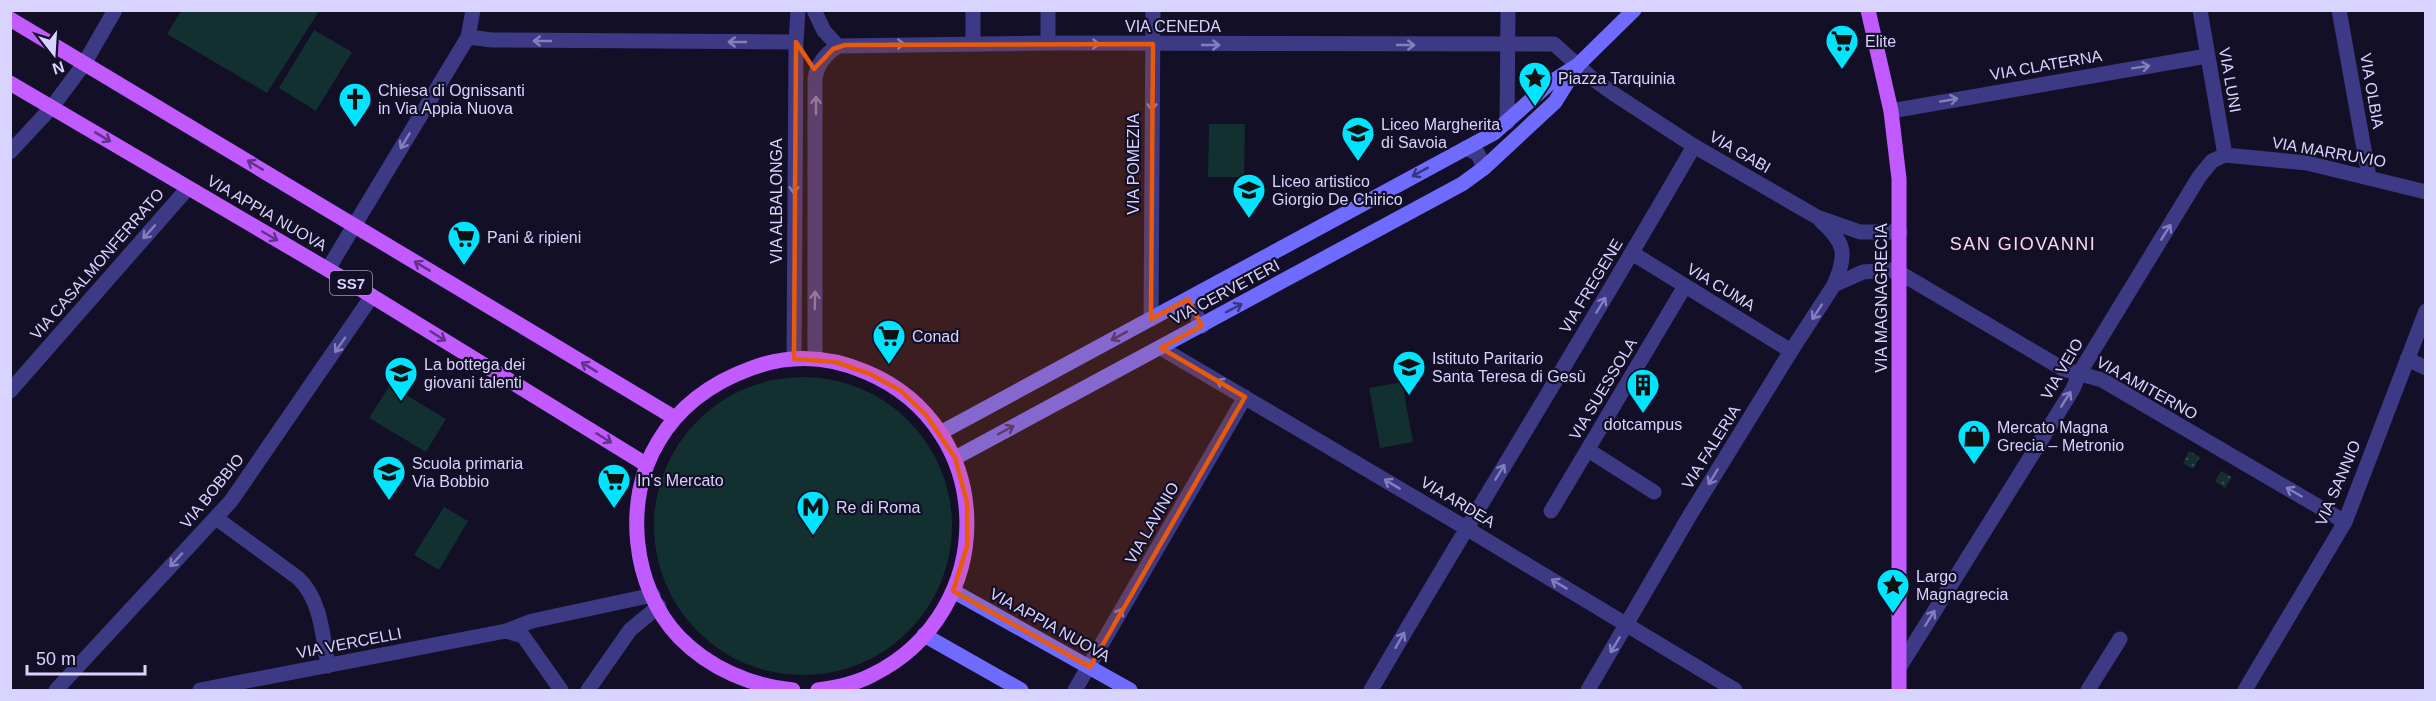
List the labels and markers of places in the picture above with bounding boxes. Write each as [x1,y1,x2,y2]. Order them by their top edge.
supermarket icon: Elite [1824,23,1860,70]
place label: Elite [1865,33,1896,50]
place icon: Piazza Tarquinia [1517,60,1553,107]
place label: Piazza Tarquinia [1558,70,1675,87]
church icon: Chiesa di Ognissanti in Via Appia Nuova [337,81,373,128]
place label: Chiesa di Ognissanti in Via Appia Nuova [378,82,525,117]
school or university icon: Liceo Margherita di Savoia [1340,115,1376,162]
place label: Liceo Margherita di Savoia [1381,116,1500,151]
school or university icon: Liceo artistico Giorgio De Chirico [1231,172,1267,219]
place label: Liceo artistico Giorgio De Chirico [1272,173,1403,208]
supermarket icon: Pani & ripieni [446,219,482,266]
place label: Pani & ripieni [487,229,581,246]
supermarket icon: Conad [871,318,907,365]
place label: Conad [912,328,959,345]
school or university icon: Istituto Paritario Santa Teresa di Gesù [1391,349,1427,396]
place label: Istituto Paritario Santa Teresa di Gesù [1432,350,1586,385]
school or university icon: La bottega dei giovani talenti [383,355,419,402]
place label: La bottega dei giovani talenti [424,356,525,391]
building icon: dotcampus [1625,367,1661,414]
place label: dotcampus [1604,416,1682,433]
shop icon: Mercato Magna Grecia – Metronio [1956,418,1992,465]
place label: Mercato Magna Grecia – Metronio [1997,419,2124,454]
school or university icon: Scuola primaria Via Bobbio [371,454,407,501]
place label: Scuola primaria Via Bobbio [412,455,523,490]
supermarket icon: In's Mercato [596,462,632,509]
place label: In's Mercato [637,472,724,489]
metro station icon: Re di Roma [795,489,831,536]
place label: Re di Roma [836,499,921,516]
place icon: Largo Magnagrecia [1875,567,1911,614]
place label: Largo Magnagrecia [1916,568,2009,603]

